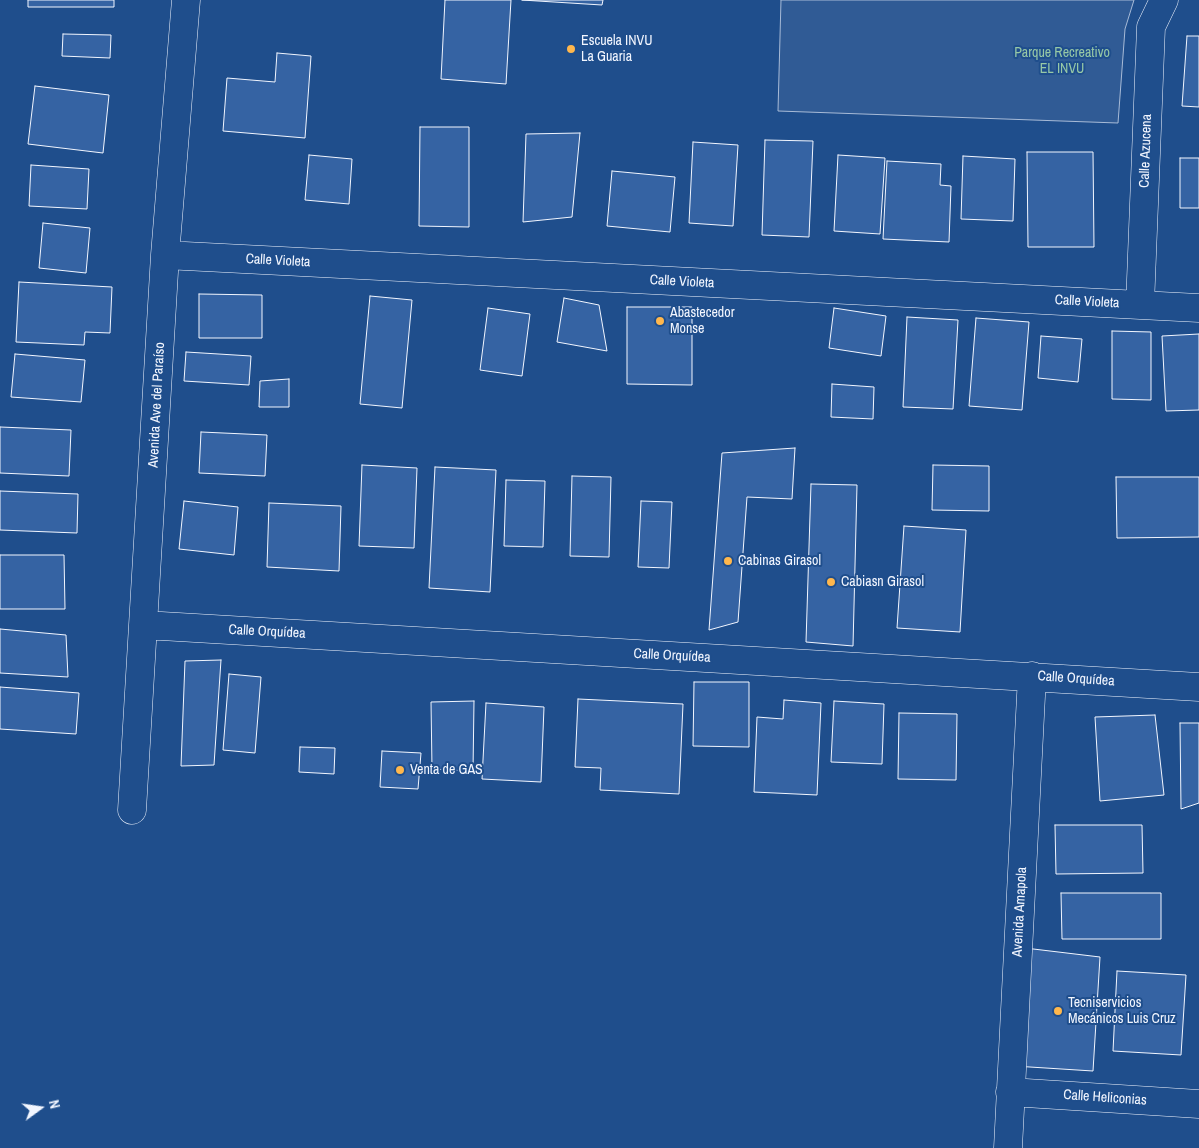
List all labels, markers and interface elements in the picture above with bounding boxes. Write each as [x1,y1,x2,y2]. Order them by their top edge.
place label: Escuela INVU La Guaria [581,33,652,65]
marker: Escuela INVU La Guaria [565,43,577,55]
park label: Parque Recreativo EL INVU [1014,45,1110,78]
street label: Calle Azucena [1136,114,1156,188]
street label: Calle Violeta [245,251,311,271]
street label: Calle Violeta [649,272,715,292]
street label: Calle Violeta [1054,292,1120,312]
place label: Abastecedor Monse [670,305,734,338]
marker: Abastecedor Monse [654,315,666,327]
street label: Avenida Ave del Paraíso [145,342,169,468]
place label: Cabinas Girasol [738,553,821,569]
marker: Cabinas Girasol [722,555,734,567]
place label: Cabiasn Girasol [841,574,924,590]
marker: Cabiasn Girasol [825,576,837,588]
street label: Calle Orquídea [228,622,306,642]
street label: Calle Orquídea [633,646,711,666]
street label: Calle Orquídea [1037,668,1115,690]
place label: Venta de GAS [410,762,483,778]
marker: Venta de GAS [394,764,406,776]
street label: Avenida Amapola [1009,866,1031,958]
place label: Tecniservicios Mecánicos Luis Cruz [1068,995,1176,1028]
marker: Tecniservicios Mecánicos Luis Cruz [1052,1005,1064,1017]
north arrow [15,1083,65,1133]
street label: Calle Heliconias [1063,1087,1147,1109]
text: N [45,1098,64,1111]

